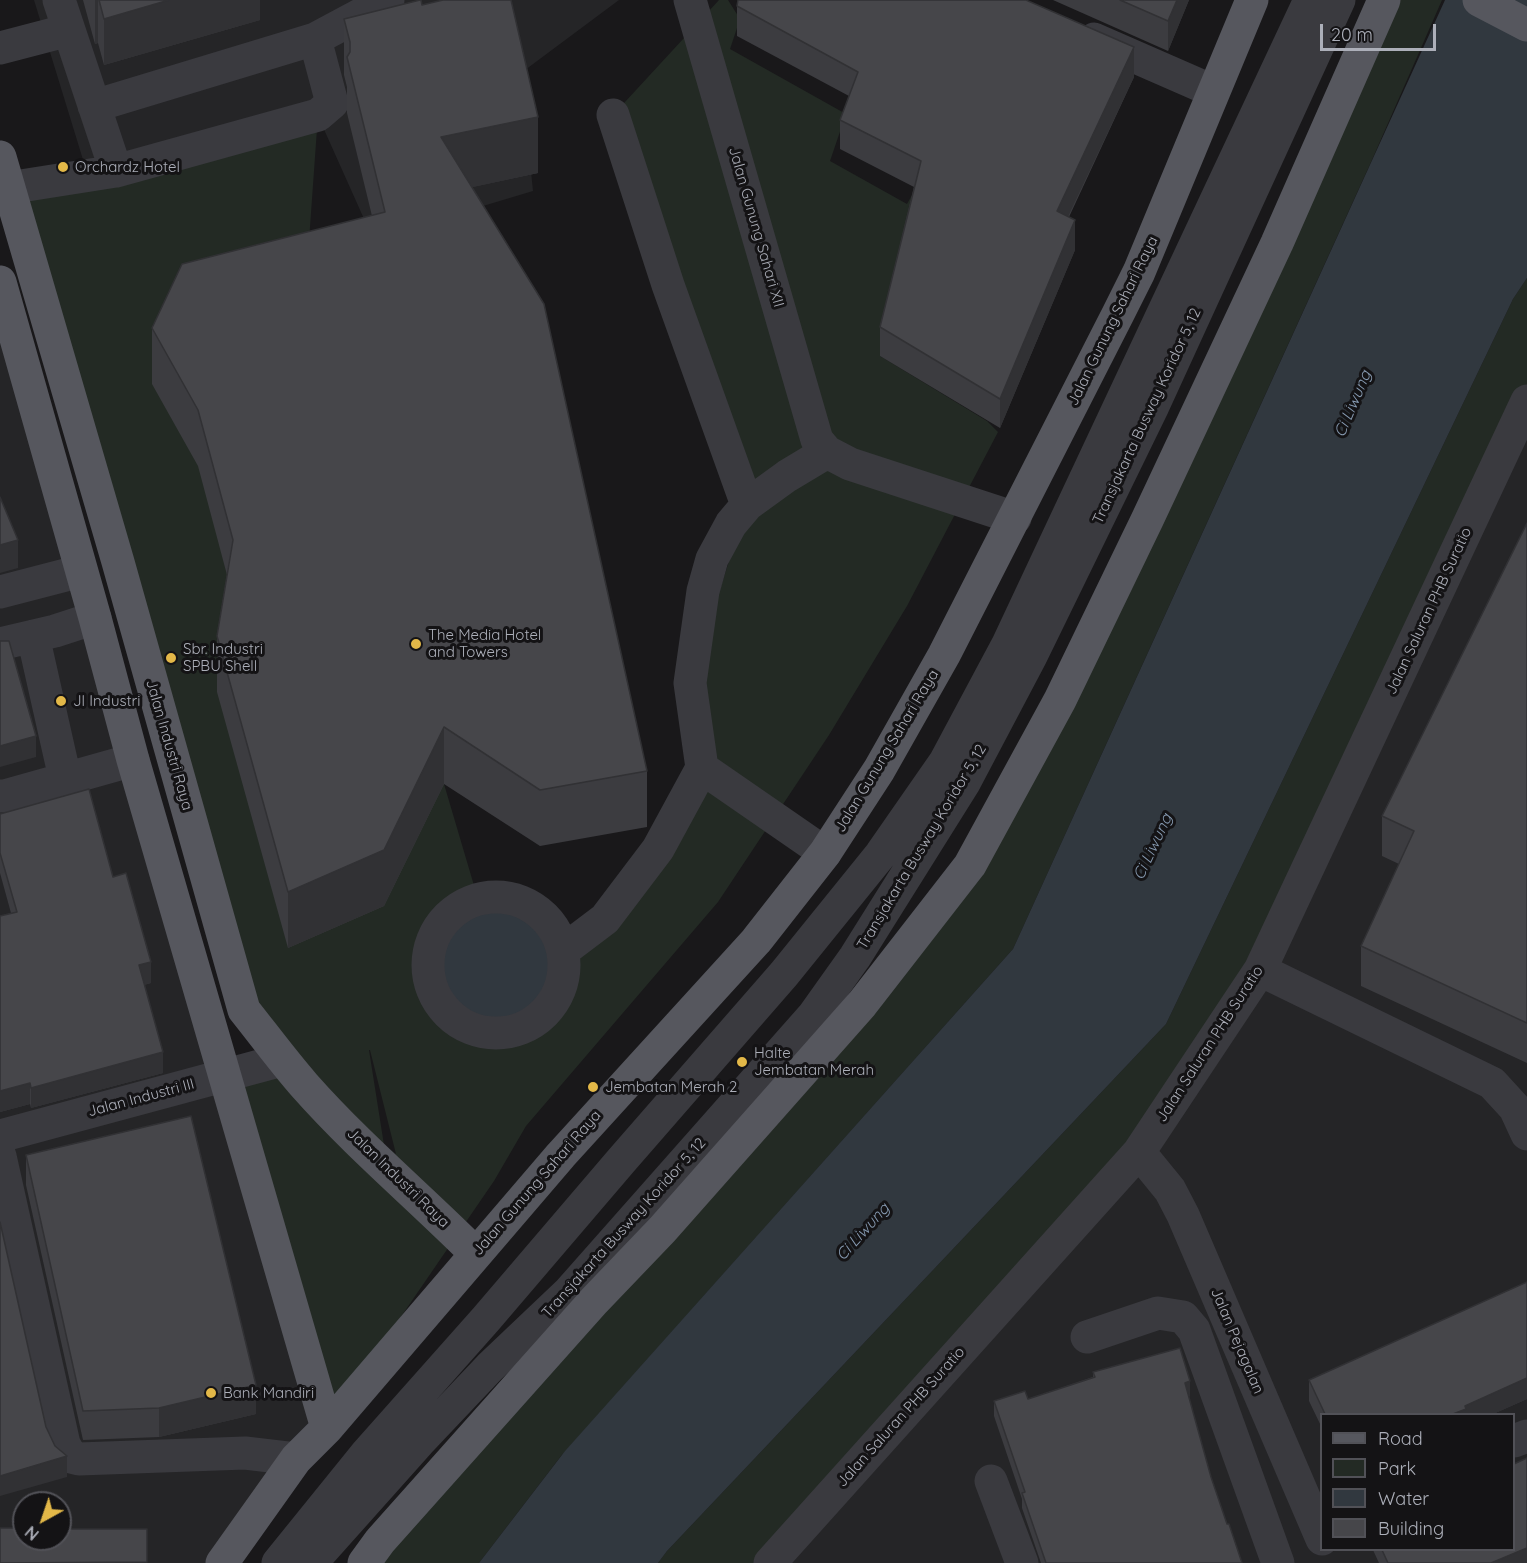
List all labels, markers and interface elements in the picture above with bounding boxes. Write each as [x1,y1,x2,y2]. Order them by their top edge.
scale bar [1323,12,1438,50]
text: 20 m [1331,23,1373,46]
street label: Jalan Gunung Sahari XII [724,145,788,309]
place label: Orchardz Hotel [75,158,180,176]
marker: Orchardz Hotel [56,160,70,174]
street label: Jalan Gunung Sahari Raya [1064,233,1162,409]
street label: Transjakarta Busway Koridor 5, 12 [1089,305,1205,527]
water label: Ci Liwung [1330,368,1376,440]
street label: Jalan Saluran PHB Suratio [1382,525,1476,697]
place label: The Media Hotel and Towers [428,626,541,661]
marker: The Media Hotel and Towers [409,637,423,651]
place label: Sbr. Industri SPBU Shell [183,640,263,675]
marker: Sbr. Industri SPBU Shell [164,651,178,665]
street label: Jalan Gunung Sahari Raya [831,667,943,835]
street label: Jalan Industri Raya [142,678,196,812]
place label: Jl Industri [73,692,141,710]
marker: Jl Industri [54,694,68,708]
street label: Transjakarta Busway Koridor 5, 12 [853,741,991,953]
water label: Ci Liwung [1129,811,1177,883]
street label: Jalan Saluran PHB Suratio [1153,963,1267,1125]
place label: Halte Jembatan Merah [754,1044,874,1079]
marker: Halte Jembatan Merah [735,1055,749,1069]
street label: Jalan Industri III [86,1075,196,1121]
place label: Jembatan Merah 2 [605,1078,737,1096]
marker: Jembatan Merah 2 [586,1080,600,1094]
street label: Jalan Gunung Sahari Raya [469,1107,605,1259]
street label: Jalan Industri Raya [343,1125,453,1231]
street label: Transjakarta Busway Koridor 5, 12 [538,1134,710,1322]
water label: Ci Liwung [832,1199,894,1265]
street label: Jalan Pejagalan [1207,1285,1267,1397]
street label: Jalan Saluran PHB Suratio [833,1343,969,1491]
place label: Bank Mandiri [223,1384,314,1402]
marker: Bank Mandiri [204,1386,218,1400]
legend [1320,1413,1515,1551]
text: Road [1378,1427,1423,1450]
text: Park [1378,1457,1416,1480]
text: Water [1378,1487,1429,1510]
north arrow [12,1491,72,1551]
text: Building [1378,1517,1444,1540]
text: N [21,1522,43,1545]

